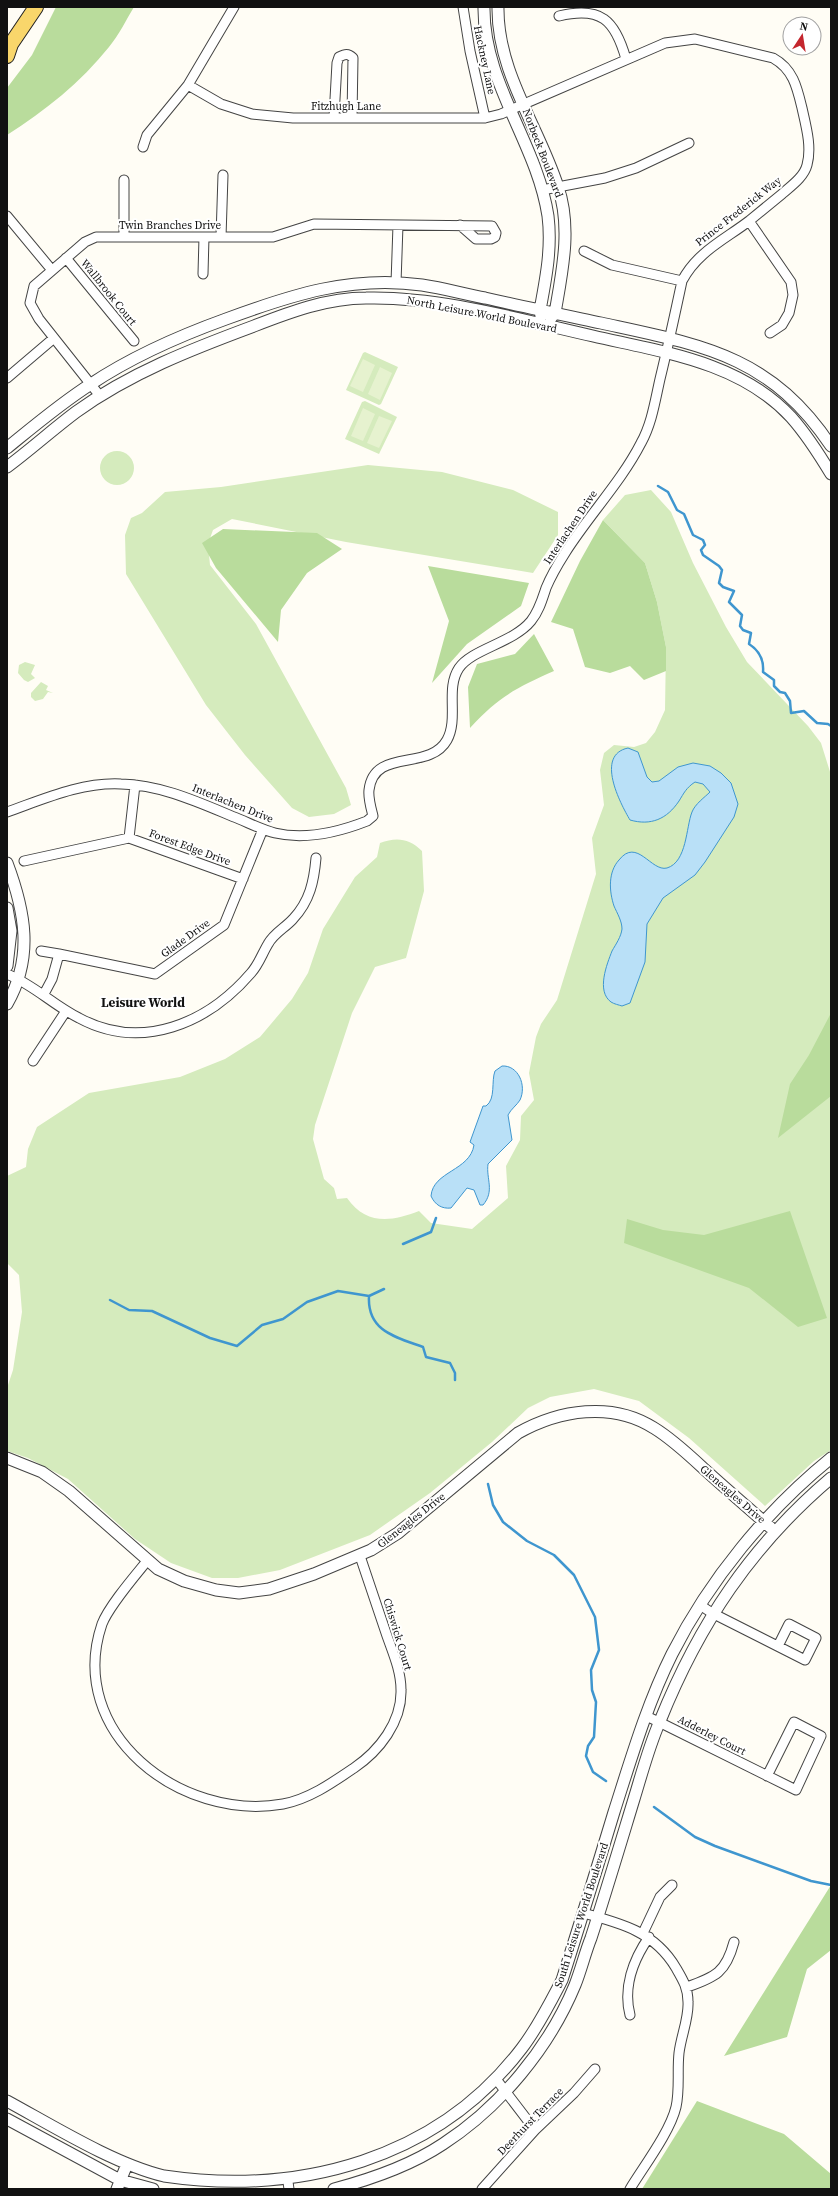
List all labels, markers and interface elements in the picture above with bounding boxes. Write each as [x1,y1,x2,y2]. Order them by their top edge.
north arrow [782,16,822,56]
text: N [798,19,809,35]
street label: Hackney Lane [470,24,499,96]
street label: Fitzhugh Lane [311,99,381,114]
street label: Norbeck Boulevard [519,107,567,200]
street label: Prince Frederick Way [692,173,785,250]
street label: Twin Branches Drive [119,218,221,233]
street label: Wallbrook Court [77,256,140,329]
street label: North Leisure World Boulevard [405,293,559,337]
street label: Interlachen Drive [540,487,601,567]
street label: Interlachen Drive [190,780,276,827]
street label: Forest Edge Drive [147,826,233,869]
street label: Glade Drive [158,915,213,961]
district label: Leisure World [101,994,185,1011]
street label: Gleneagles Drive [697,1462,769,1527]
street label: Gleneagles Drive [374,1489,449,1552]
street label: Chiswick Court [379,1596,416,1673]
street label: Adderley Court [675,1712,749,1759]
street label: South Leisure World Boulevard [551,1840,612,1990]
street label: Deerhurst Terrace [494,2084,567,2159]

